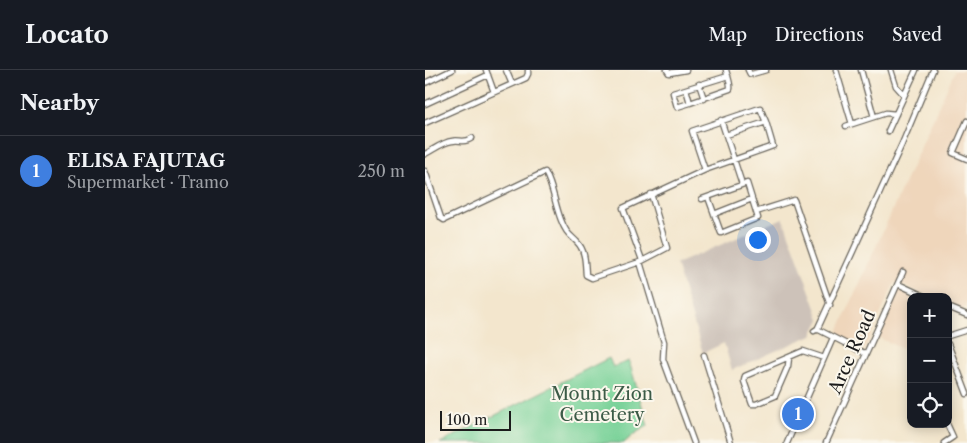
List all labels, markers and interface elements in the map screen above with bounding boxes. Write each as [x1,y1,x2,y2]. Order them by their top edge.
text: Locato [25,20,109,49]
text: Map [708,24,747,46]
text: Directions [775,24,864,46]
text: Saved [892,24,942,46]
text: Nearby [20,90,99,115]
text: ELISA FAJUTAG [67,149,225,172]
text: 1 [32,161,40,181]
text: 250 m [358,161,405,181]
text: Supermarket · Tramo [67,172,229,192]
your location [745,227,771,253]
map controls [907,293,952,428]
button: + [907,293,952,338]
street label: Arce Road [823,307,880,398]
button: − [907,338,952,383]
park label: Mount Zion Cemetery [551,383,653,426]
button: locate [907,383,952,428]
pin: 1 [782,395,814,433]
scale bar [440,408,511,431]
text: 100 m [447,411,487,429]

